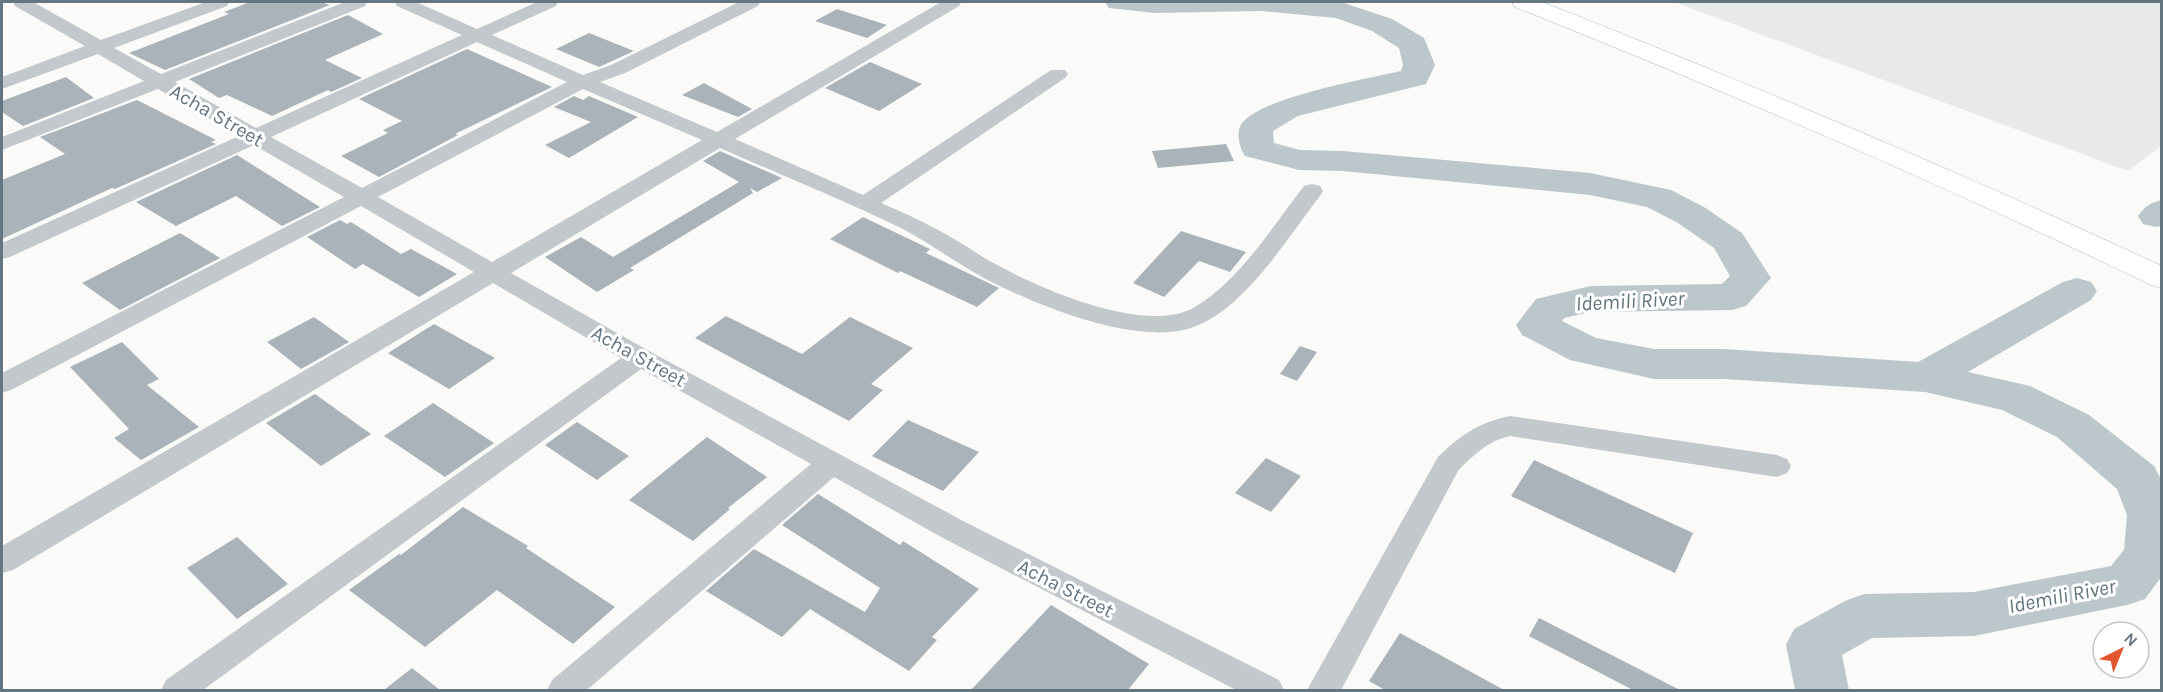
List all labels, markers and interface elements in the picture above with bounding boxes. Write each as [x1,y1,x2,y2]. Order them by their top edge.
street label: Acha Street [166,79,268,152]
water label: Idemili River [1575,286,1686,316]
street label: Acha Street [587,321,690,392]
street label: Acha Street [1014,554,1118,623]
water label: Idemili River [2006,574,2118,618]
north arrow [2091,620,2151,680]
text: N [2120,629,2142,650]

